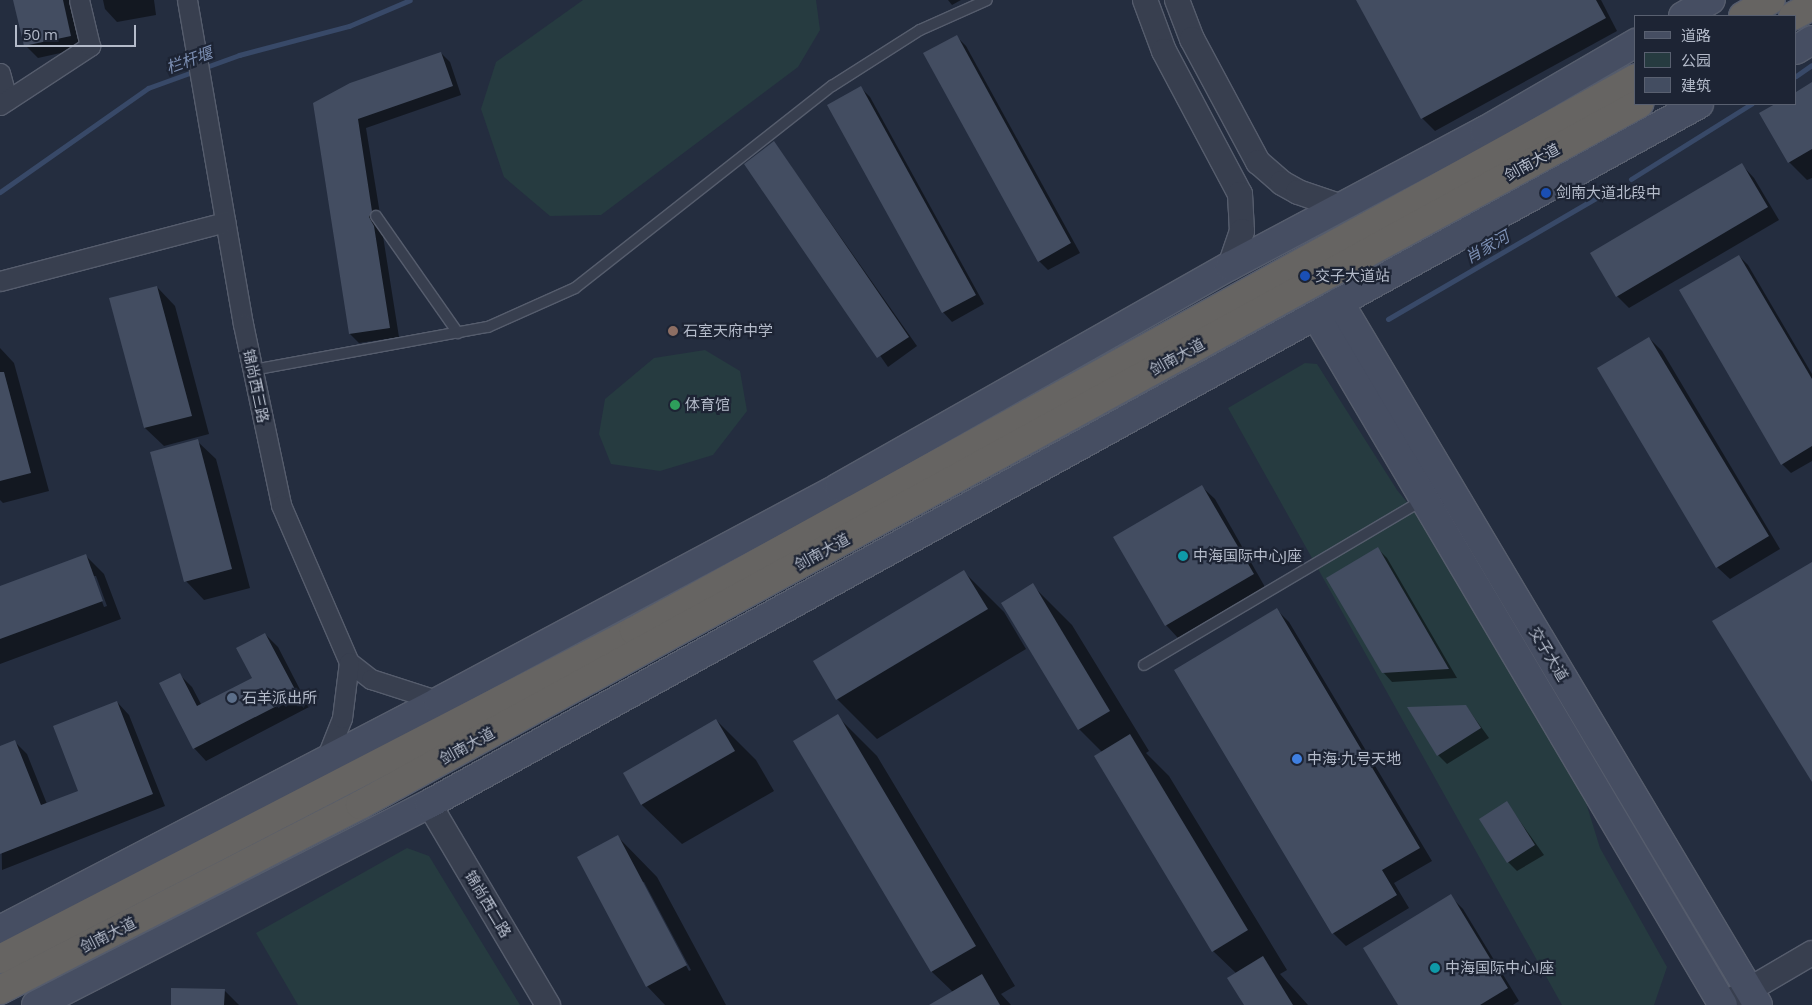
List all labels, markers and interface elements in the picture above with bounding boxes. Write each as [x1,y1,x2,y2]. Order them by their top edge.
scale bar [18,15,139,47]
legend [1634,15,1797,105]
text: 50 m [23,24,58,44]
text: 道路 [1681,25,1711,45]
water label: 栏杆堰 [163,43,215,77]
text: 公园 [1681,50,1711,70]
text: 建筑 [1681,75,1711,95]
street label: 剑南大道 [1501,140,1563,184]
place label: 剑南大道北段中 [1556,184,1661,202]
marker: 剑南大道北段中 [1540,187,1552,199]
water label: 肖家河 [1461,227,1513,267]
place label: 交子大道站 [1315,267,1390,285]
marker: 交子大道站 [1299,270,1311,282]
place label: 石室天府中学 [683,322,773,340]
marker: 石室天府中学 [667,325,679,337]
street label: 剑南大道 [1146,335,1208,379]
street label: 锦尚西三路 [239,347,273,425]
place label: 体育馆 [685,396,730,414]
marker: 体育馆 [669,399,681,411]
street label: 剑南大道 [791,530,853,574]
place label: 中海国际中心J座 [1193,547,1302,565]
marker: 中海国际中心J座 [1177,550,1189,562]
street label: 交子大道 [1526,624,1572,684]
place label: 石羊派出所 [242,689,317,707]
marker: 石羊派出所 [226,692,238,704]
street label: 剑南大道 [436,724,498,768]
place label: 中海·九号天地 [1307,750,1401,768]
marker: 中海·九号天地 [1291,753,1303,765]
street label: 锦尚西二路 [461,867,515,941]
street label: 剑南大道 [77,913,139,957]
place label: 中海国际中心I座 [1445,959,1554,977]
marker: 中海国际中心I座 [1429,962,1441,974]

